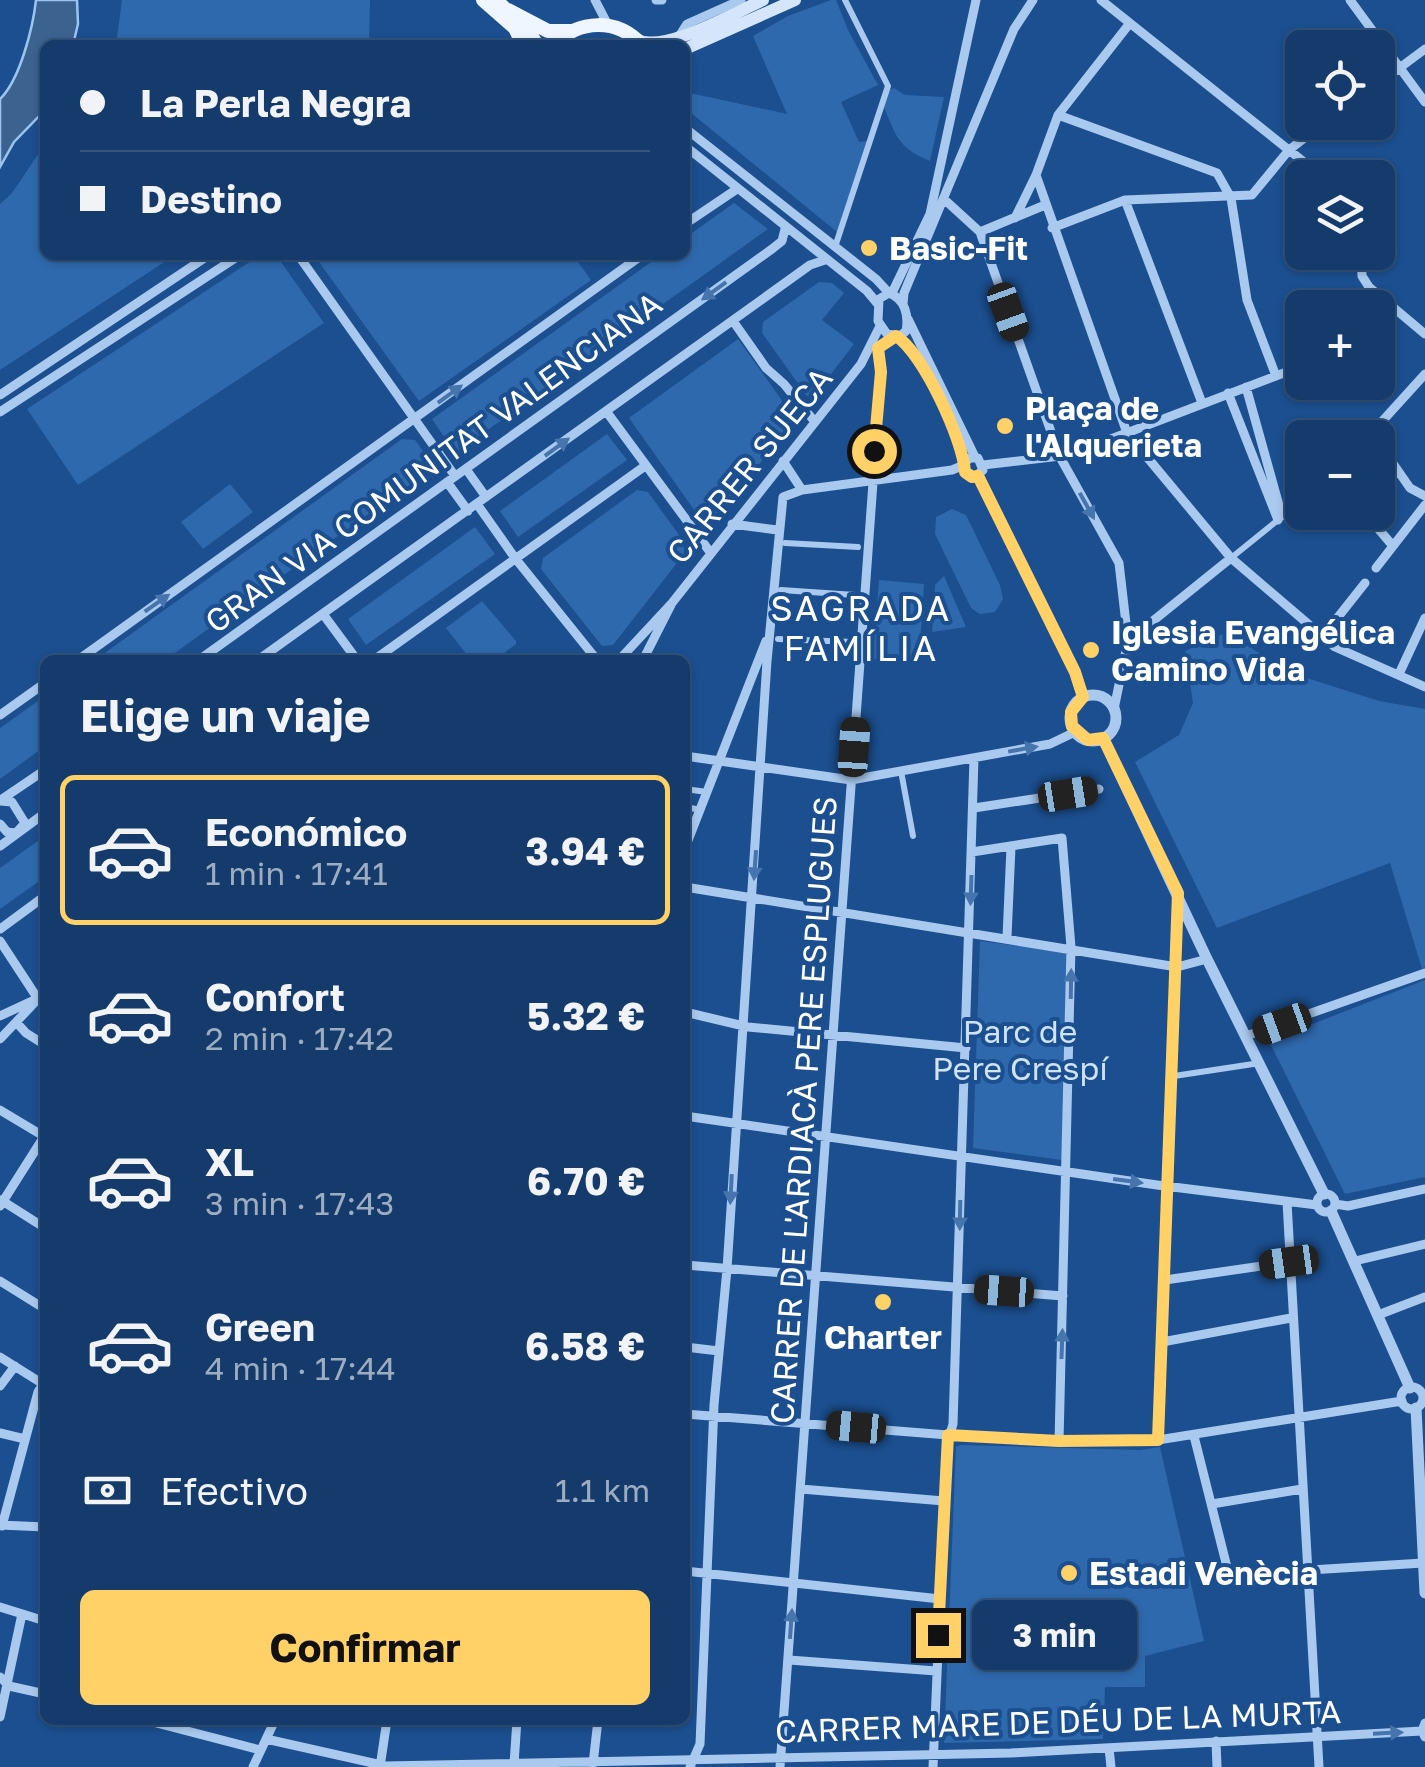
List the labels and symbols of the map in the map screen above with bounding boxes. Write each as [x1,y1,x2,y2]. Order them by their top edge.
place label: Basic-Fit [889,229,1028,267]
marker: Basic-Fit [858,237,880,259]
car [984,279,1032,345]
one-way arrow [701,281,727,300]
street label: GRAN VIA COMUNITAT VALENCIANA [197,284,669,640]
street label: CARRER SUECA [658,359,840,571]
one-way arrow [437,385,463,404]
place label: Plaça de l'Alquerieta [1025,389,1202,464]
marker: Plaça de l'Alquerieta [994,415,1016,437]
route start [852,429,897,474]
one-way arrow [543,438,570,457]
one-way arrow [1078,492,1096,520]
district label: SAGRADA FAMÍLIA [770,587,952,669]
one-way arrow [144,594,170,614]
place label: Iglesia Evangélica Camino Vida [1111,613,1395,688]
marker: Iglesia Evangélica Camino Vida [1080,639,1102,661]
car [837,716,871,778]
one-way arrow [1008,741,1039,756]
car [1036,774,1100,814]
street label: CARRER DE L'ARDIACÀ PERE ESPLUGUES [762,795,844,1425]
one-way arrow [746,849,762,881]
one-way arrow [963,875,979,907]
one-way arrow [1063,967,1079,999]
car [1249,1000,1315,1048]
park label: Parc de Pere Crespí [932,1012,1110,1087]
one-way arrow [723,1174,739,1206]
one-way arrow [1112,1174,1144,1189]
one-way arrow [952,1200,968,1232]
car [1257,1243,1321,1281]
car [973,1274,1035,1308]
marker: Charter [872,1291,894,1313]
place label: Charter [824,1318,942,1356]
one-way arrow [1054,1327,1070,1359]
car [825,1409,887,1445]
place label: Estadi Venècia [1089,1554,1318,1592]
marker: Estadi Venècia [1058,1562,1080,1584]
callout: 3 min [973,1600,1138,1670]
one-way arrow [783,1607,799,1639]
route end [916,1613,961,1658]
street label: CARRER MARE DE DÉU DE LA MURTA [774,1692,1342,1750]
one-way arrow [1373,1725,1405,1741]

